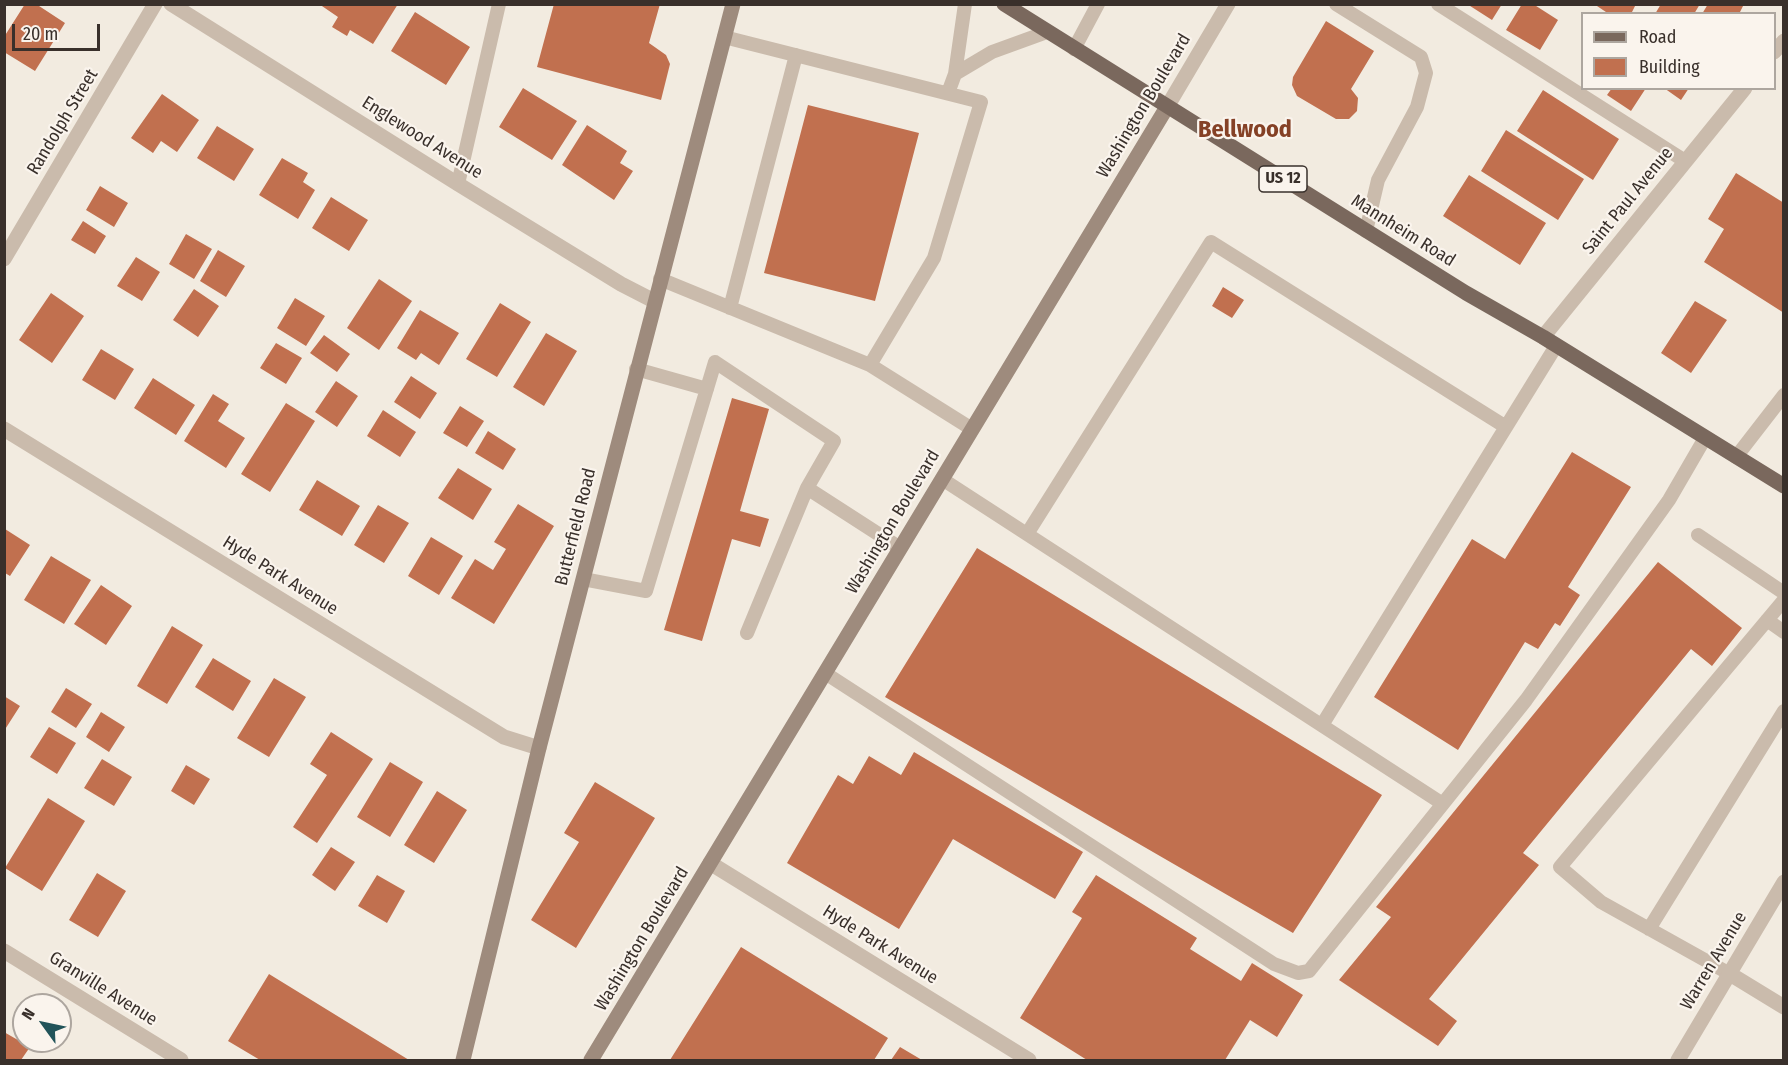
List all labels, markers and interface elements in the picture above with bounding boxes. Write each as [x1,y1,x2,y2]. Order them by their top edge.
scale bar [15,12,104,50]
legend [1581,12,1776,90]
text: 20 m [23,23,58,45]
text: Road [1639,26,1676,48]
street label: Washington Boulevard [1092,30,1196,182]
text: Building [1639,56,1700,78]
street label: Randolph Street [23,65,103,179]
street label: Englewood Avenue [358,92,486,184]
district label: Bellwood [1198,116,1292,144]
street label: Saint Paul Avenue [1578,143,1678,259]
road number: US 12 [1259,166,1307,192]
street label: Mannheim Road [1347,190,1459,272]
street label: Washington Boulevard [841,446,945,598]
street label: Butterfield Road [551,466,601,588]
street label: Hyde Park Avenue [218,532,342,620]
street label: Washington Boulevard [590,863,694,1015]
street label: Hyde Park Avenue [818,901,942,989]
street label: Warren Avenue [1676,908,1752,1014]
street label: Granville Avenue [45,947,161,1031]
north arrow [12,993,72,1053]
text: N [18,1005,39,1023]

